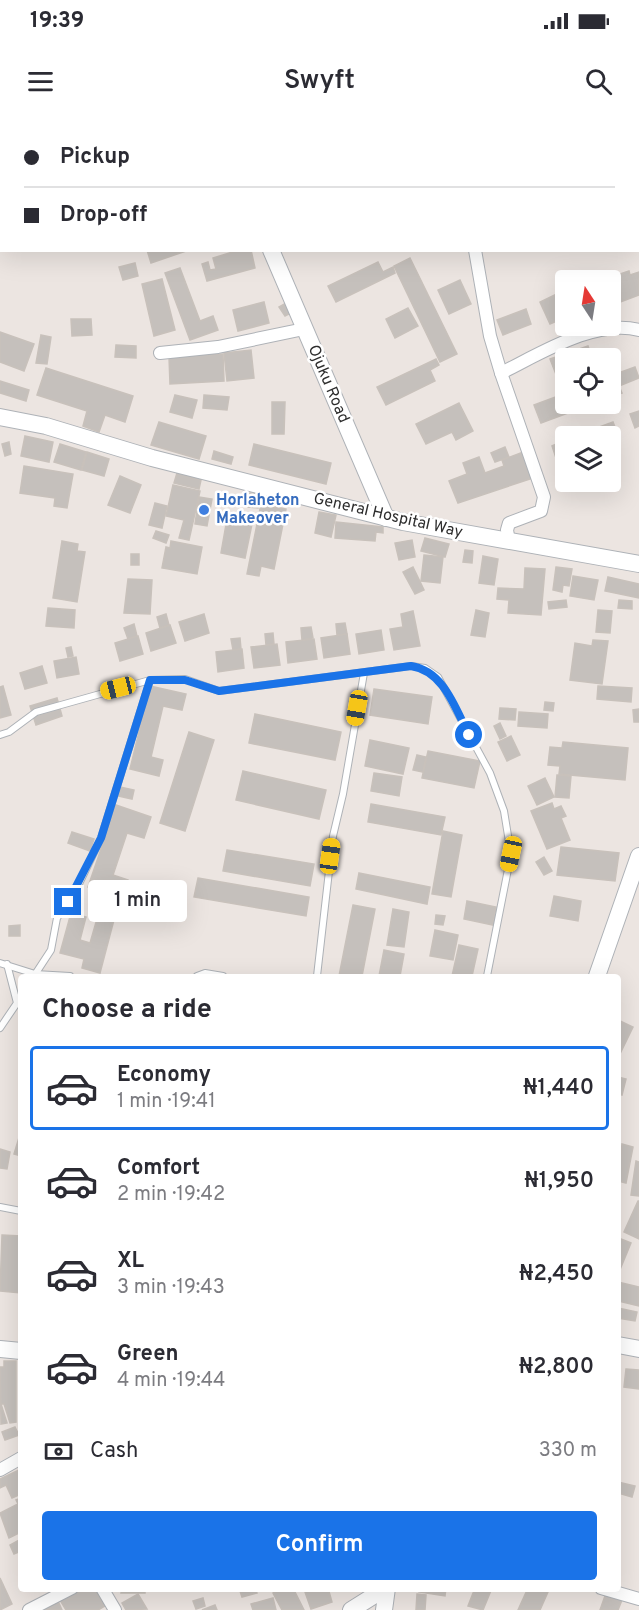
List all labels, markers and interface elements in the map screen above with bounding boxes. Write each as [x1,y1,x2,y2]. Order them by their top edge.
text: 19:39 [30,8,84,35]
text: Swyft [284,64,355,98]
icon: menu [24,65,57,98]
icon: search [582,65,615,98]
text: Pickup [60,144,130,171]
text: Drop-off [60,202,147,229]
north arrow [555,270,621,336]
map controls [555,270,621,492]
street label: Ojuku Road [303,342,353,426]
button: locate [555,348,621,414]
button: layers [555,426,621,492]
street label: General Hospital Way [311,489,465,543]
place label: Horlaheton Makeover [216,491,300,529]
marker: Horlaheton Makeover [197,503,211,517]
car [98,675,138,701]
car [345,689,369,727]
route start [455,721,482,748]
car [498,835,524,873]
car [319,837,341,875]
callout: 1 min [89,881,188,923]
route end [54,888,81,915]
text: 1 min [114,888,161,914]
text: Choose a ride [42,993,212,1027]
icon: car [45,1061,99,1115]
text: Economy [117,1062,211,1089]
text: ₦1,440 [523,1075,594,1102]
text: 1 min · 19:41 [117,1089,216,1115]
icon: car [45,1154,99,1208]
text: Comfort [117,1155,200,1182]
text: ₦1,950 [524,1168,594,1195]
text: 2 min · 19:42 [117,1182,225,1208]
icon: car [45,1247,99,1301]
text: XL [117,1248,144,1275]
text: ₦2,450 [519,1261,594,1288]
text: 3 min · 19:43 [117,1275,225,1301]
icon: car [45,1340,99,1394]
text: Green [117,1341,179,1368]
text: ₦2,800 [519,1354,594,1381]
text: 4 min · 19:44 [117,1368,226,1394]
icon: cash [42,1435,75,1468]
text: Cash [90,1438,139,1465]
text: 330 m [539,1438,597,1464]
button: Confirm [42,1511,597,1580]

